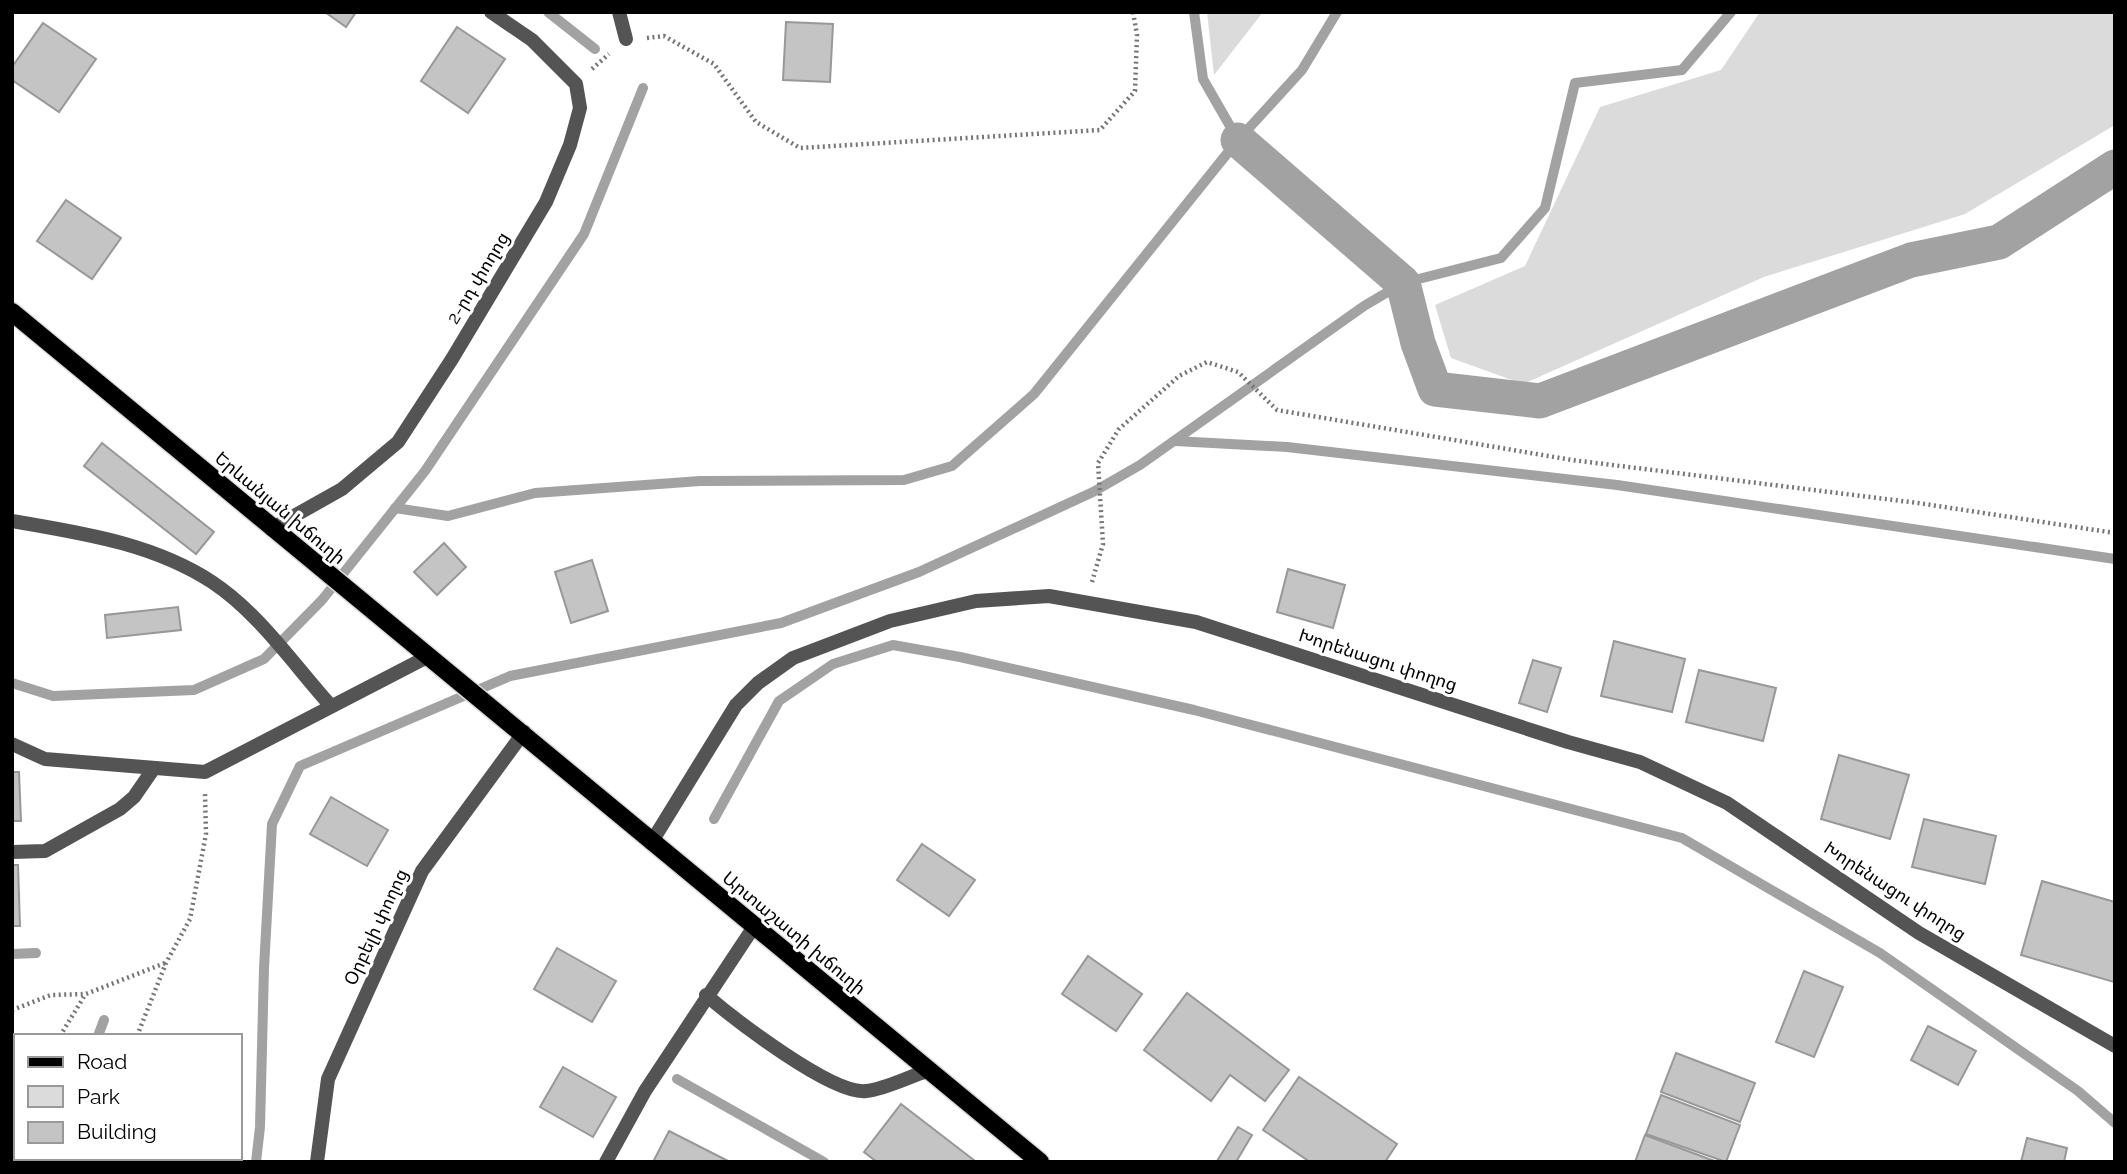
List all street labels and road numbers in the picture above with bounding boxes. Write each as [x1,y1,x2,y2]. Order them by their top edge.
street label: 2-րդ փողոց [442,228,513,327]
street label: Երևանյան խճուղի [211,447,350,568]
street label: Խորենացու փողոց [1296,624,1460,695]
street label: Խորենացու փողոց [1820,837,1970,944]
street label: Օրբելի փողոց [339,865,412,988]
street label: Արտաշատի խճուղի [719,867,870,999]

